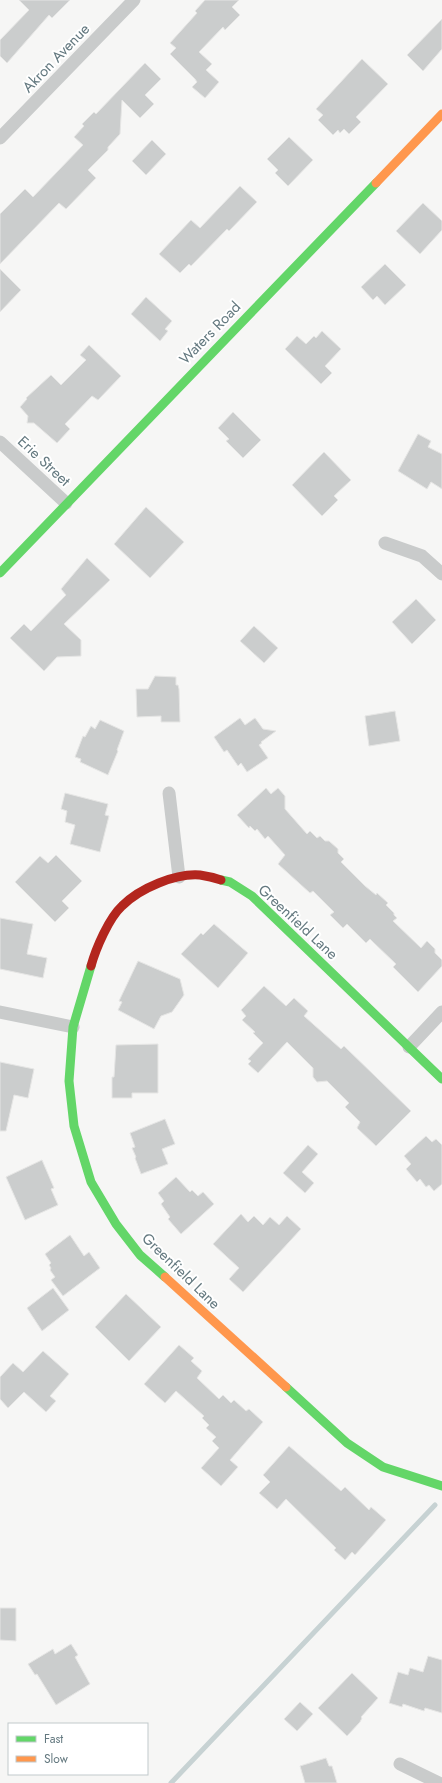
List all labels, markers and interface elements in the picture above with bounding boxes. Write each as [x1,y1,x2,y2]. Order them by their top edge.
street label: Akron Avenue [17,18,95,98]
street label: Waters Road [174,297,246,369]
street label: Erie Street [13,431,76,492]
street label: Greenfield Lane [253,879,343,965]
street label: Greenfield Lane [137,1228,225,1314]
legend [8,1723,148,1775]
text: Fast [44,1730,63,1748]
text: Slow [44,1750,69,1768]

